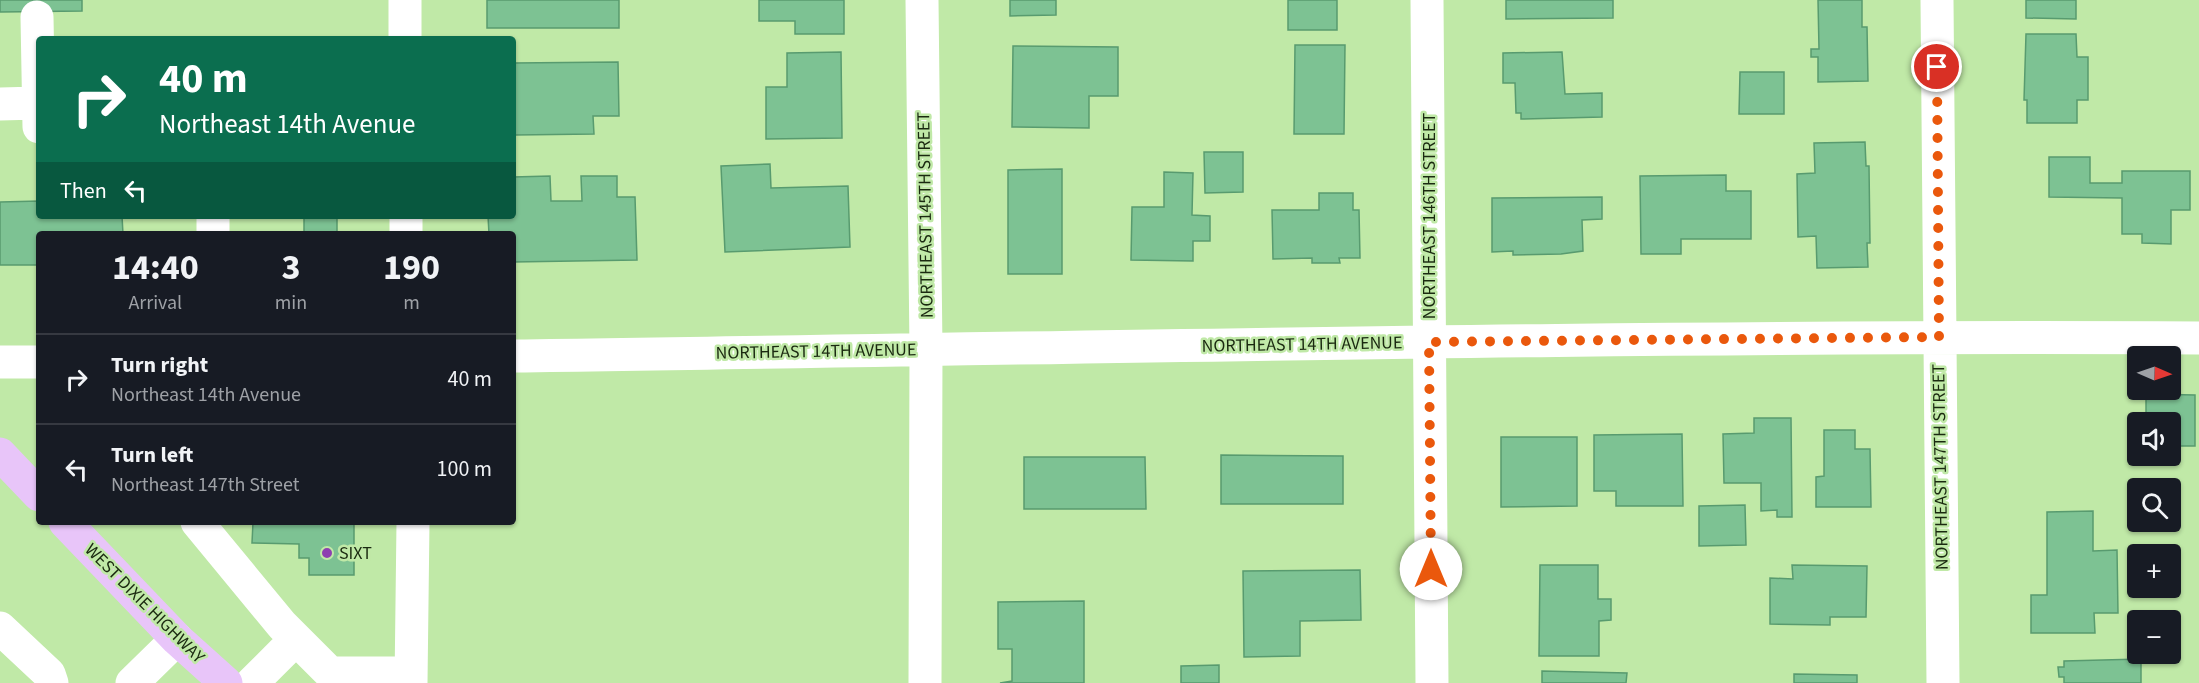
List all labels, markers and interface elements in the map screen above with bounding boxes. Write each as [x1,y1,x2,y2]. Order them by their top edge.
pin [1911,41,1962,92]
text: 40 m [159,49,248,109]
icon: arrive [1920,50,1953,83]
icon: right [60,60,138,138]
text: Northeast 14th Avenue [159,105,415,144]
street label: NORTHEAST 145TH STREET [911,111,940,318]
street label: NORTHEAST 146TH STREET [1417,112,1442,319]
icon: left [119,174,152,207]
text: Then [60,175,107,207]
text: 14:40 [112,242,199,293]
text: 3 [281,242,300,293]
text: 190 [383,242,440,293]
text: Arrival [128,289,182,317]
text: min [275,289,307,317]
text: m [403,289,420,317]
street label: NORTHEAST 14TH AVENUE [1201,330,1403,359]
street label: NORTHEAST 14TH AVENUE [715,337,917,366]
north arrow [2127,346,2181,400]
map controls [2127,346,2181,664]
text: Turn right [111,349,208,381]
icon: right [60,363,93,396]
text: 40 m [447,363,492,395]
street label: NORTHEAST 147TH STREET [1926,363,1955,570]
text: Northeast 14th Avenue [111,381,301,409]
button: sound [2127,412,2181,466]
text: Turn left [111,439,193,471]
icon: left [60,453,93,486]
text: 100 m [437,453,492,485]
text: Northeast 147th Street [111,471,299,499]
button: search [2127,478,2181,532]
position arrow [1399,537,1463,601]
street label: WEST DIXIE HIGHWAY [79,538,211,669]
place label: SIXT [339,541,372,566]
button: + [2127,544,2181,598]
marker: SIXT [320,546,334,560]
button: − [2127,610,2181,664]

